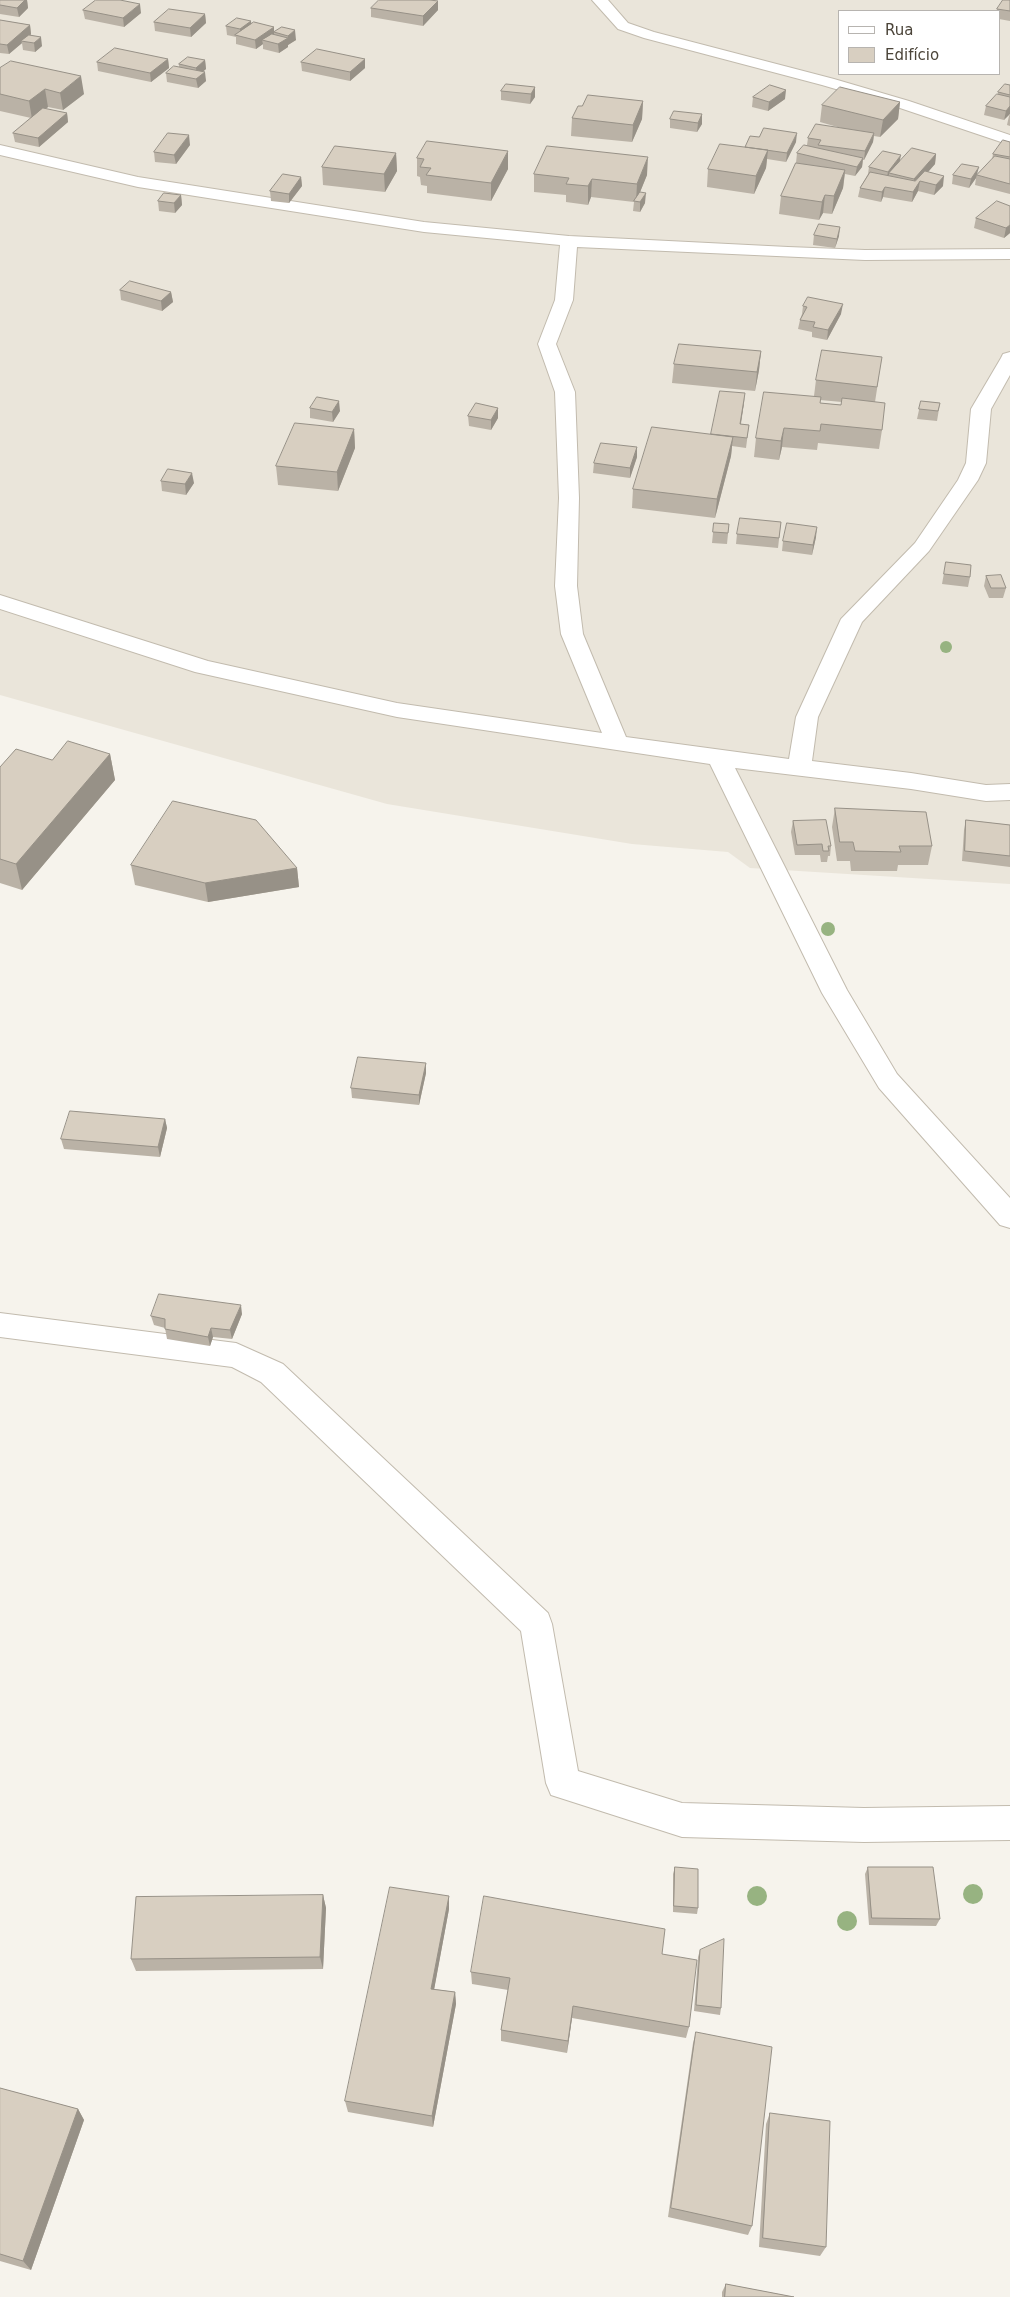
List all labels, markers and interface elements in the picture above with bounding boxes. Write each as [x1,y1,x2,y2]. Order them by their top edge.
legend [838,10,1000,75]
text: Rua [885,21,913,39]
text: Edifício [885,46,939,64]

